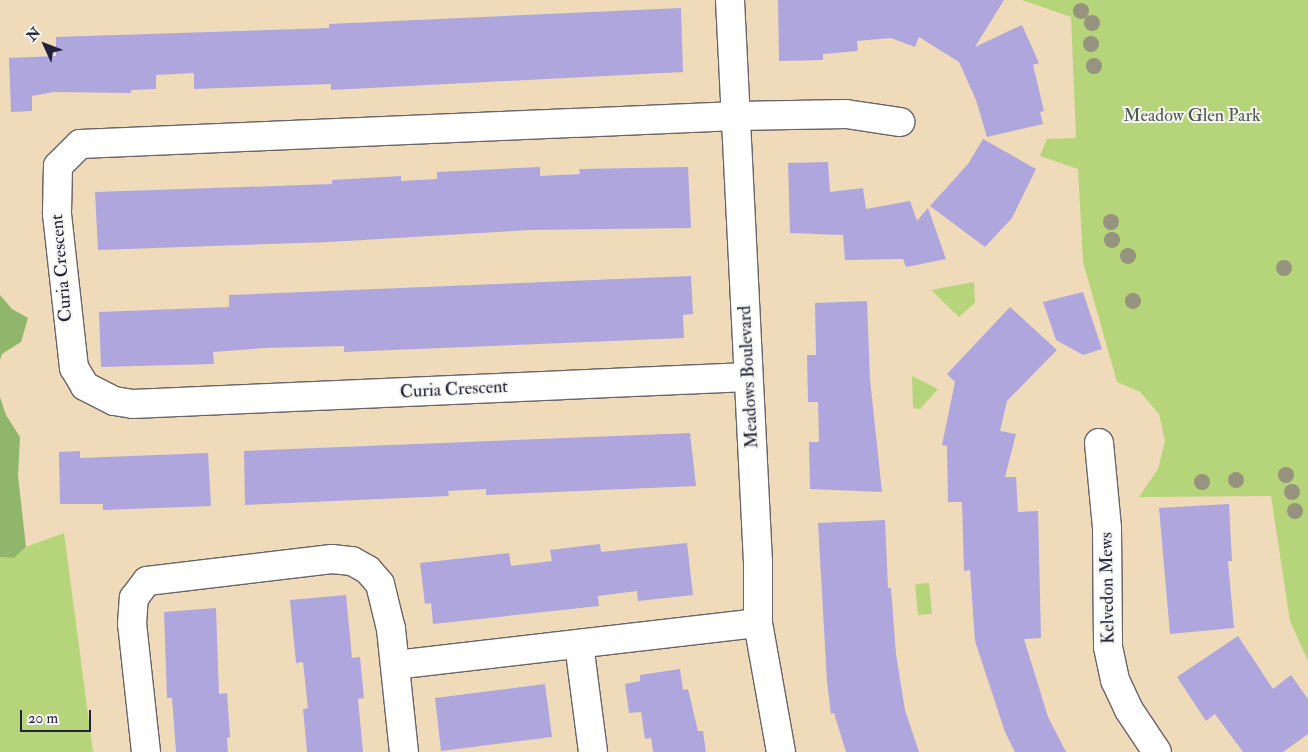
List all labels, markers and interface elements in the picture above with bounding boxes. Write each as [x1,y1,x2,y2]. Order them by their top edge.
north arrow [20,20,70,70]
text: N [23,24,44,45]
park label: Meadow Glen Park [1123,105,1261,127]
street label: Curia Crescent [47,213,77,323]
street label: Meadows Boulevard [734,305,764,449]
street label: Curia Crescent [399,376,509,404]
street label: Kelvedon Mews [1096,532,1120,644]
scale bar [22,700,94,732]
text: 20 m [28,709,58,728]

